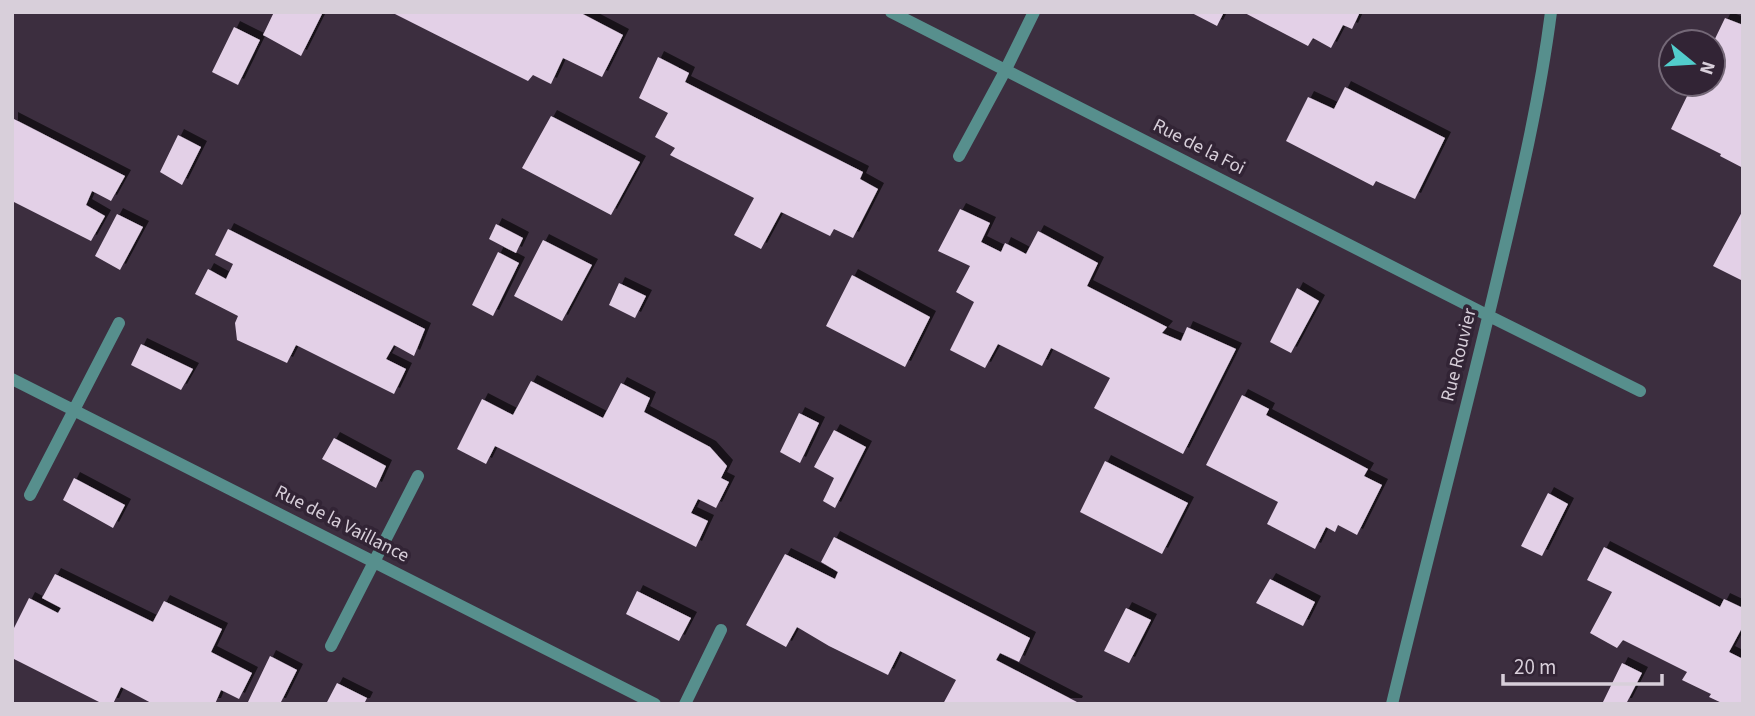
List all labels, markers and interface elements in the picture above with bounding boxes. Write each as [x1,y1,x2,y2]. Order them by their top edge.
north arrow [1657,28,1727,98]
text: N [1692,58,1722,78]
street label: Rue de la Foi [1148,112,1250,182]
street label: Rue Rouvier [1434,305,1484,404]
street label: Rue de la Vaillance [270,479,414,569]
scale bar [1503,642,1662,686]
text: 20 m [1514,652,1556,682]

